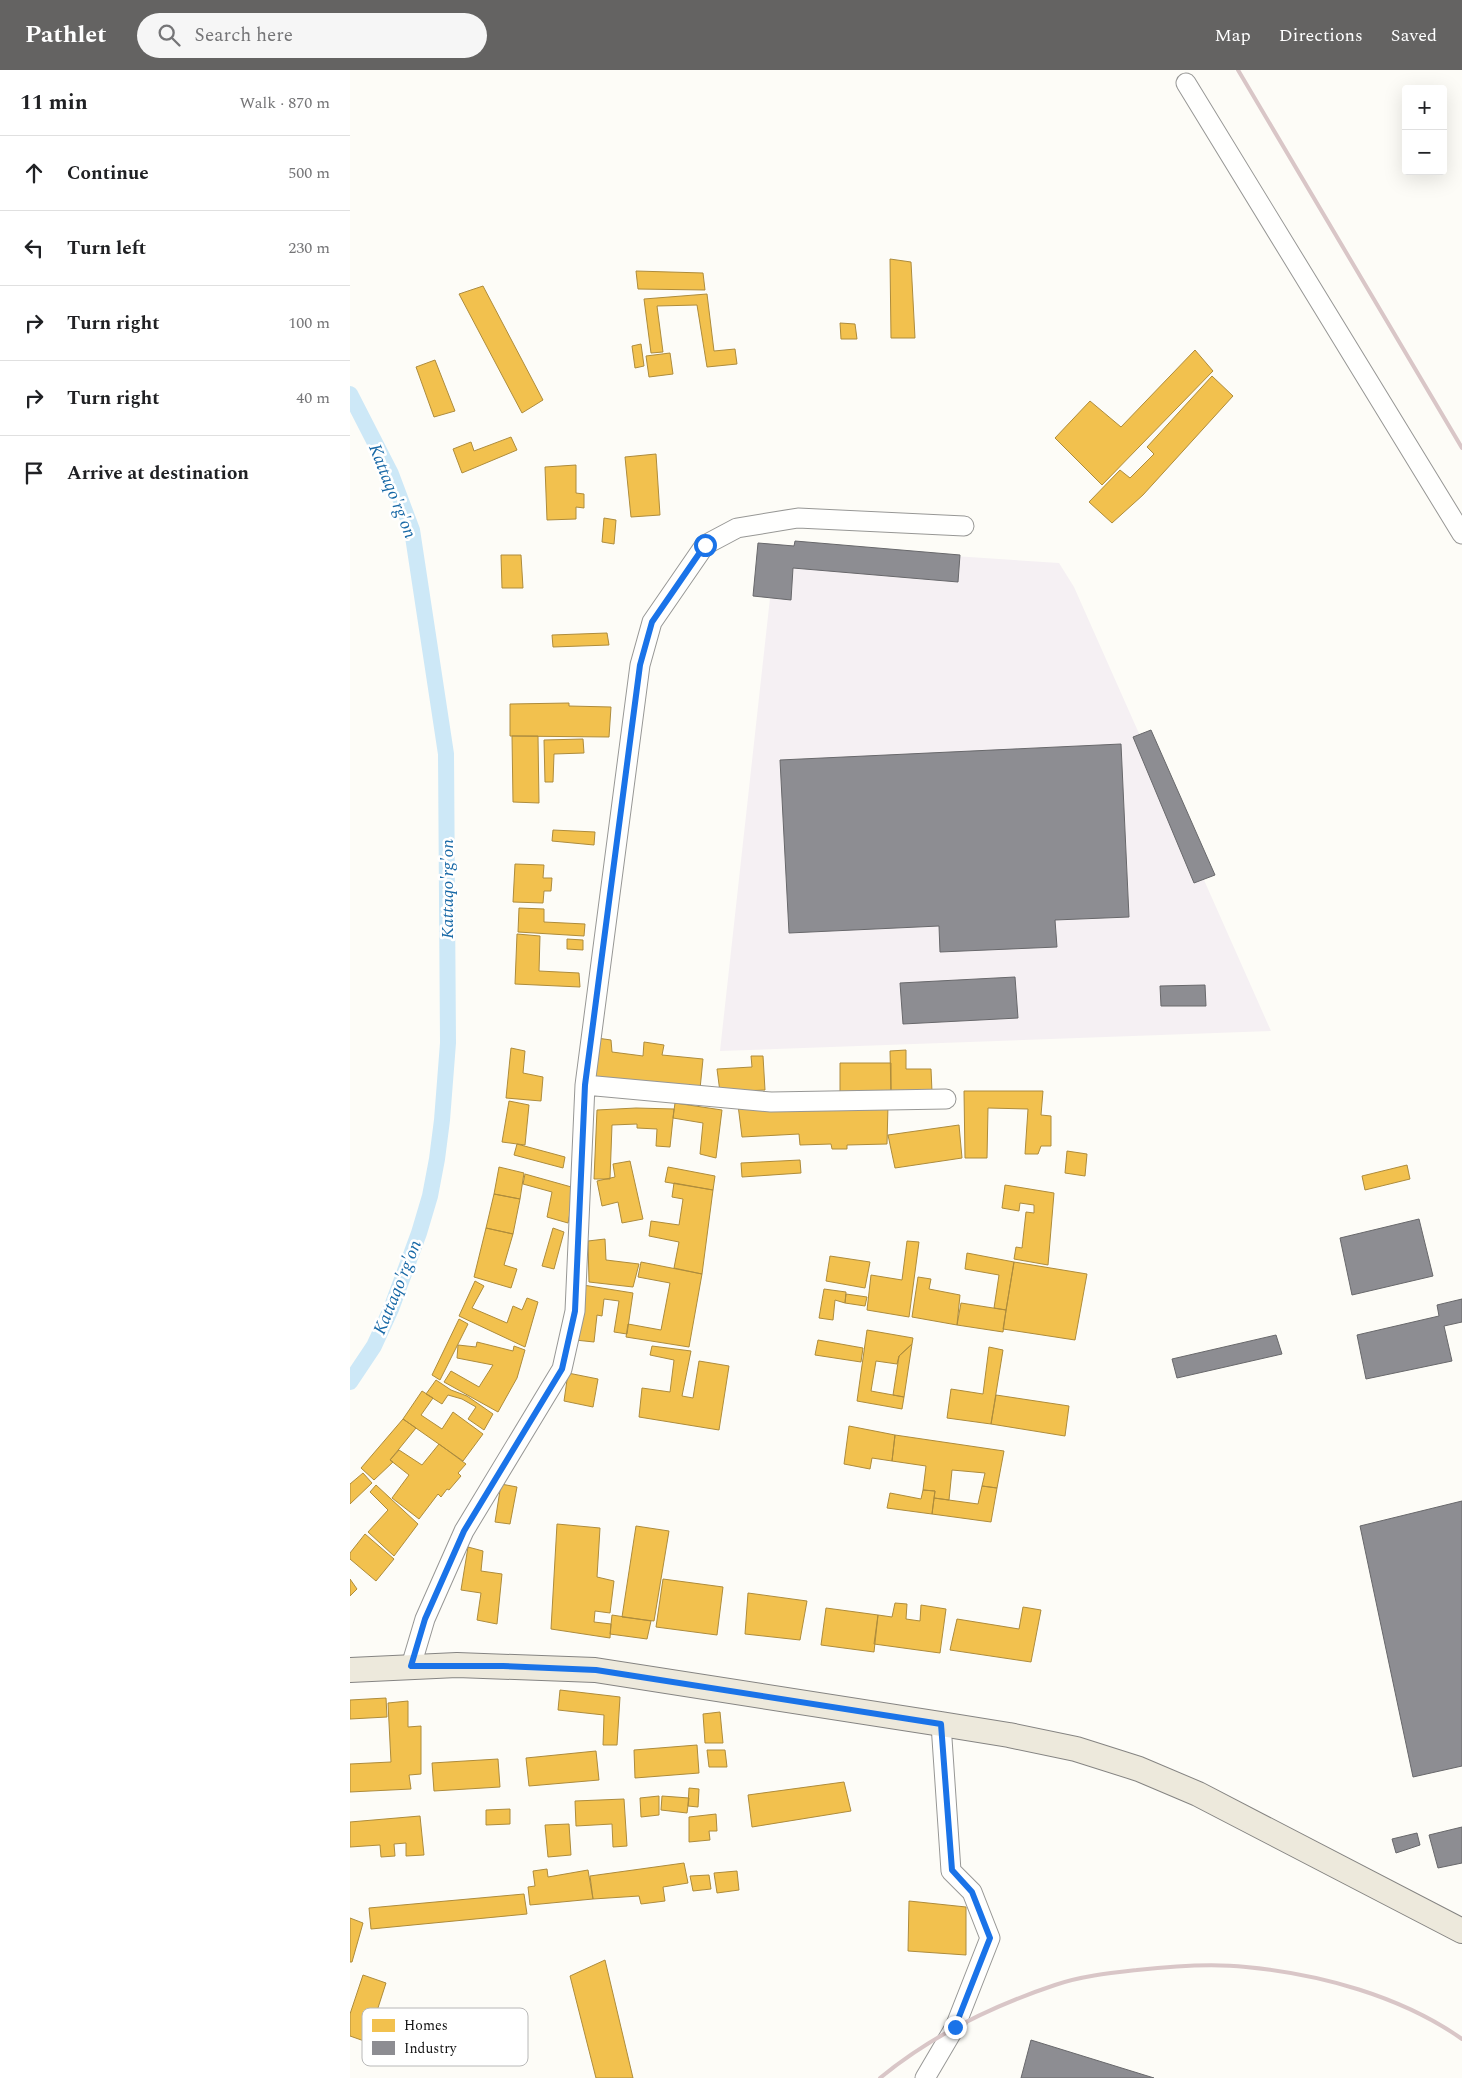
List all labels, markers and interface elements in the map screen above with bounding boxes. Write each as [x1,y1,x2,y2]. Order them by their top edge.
search box [137,13,487,58]
text: Pathlet [25,17,107,53]
icon: search [155,21,183,49]
text: Search here [195,21,293,50]
text: Map [1215,22,1251,49]
text: Directions [1279,22,1363,49]
text: Saved [1391,22,1437,49]
map controls [1402,85,1447,175]
button: + [1402,85,1447,130]
text: 11 min [20,87,88,119]
text: Walk · 870 m [239,91,330,115]
button: − [1402,130,1447,175]
icon: ahead [20,159,48,187]
text: Continue [67,159,149,188]
text: 500 m [288,161,330,185]
icon: left [20,234,48,262]
text: Turn left [67,234,146,263]
text: 230 m [288,236,330,260]
icon: right [20,309,48,337]
text: Turn right [67,309,160,338]
text: 100 m [288,311,330,335]
icon: right [20,384,48,412]
text: Turn right [67,384,160,413]
text: 40 m [296,386,330,410]
water label: Kattaqo'rg'on [361,440,424,543]
icon: arrive [20,459,48,487]
text: Arrive at destination [67,459,249,488]
route start [694,534,717,557]
water label: Kattaqo'rg'on [434,839,461,939]
water label: Kattaqo'rg'on [366,1235,429,1339]
legend [362,2008,528,2066]
text: Homes [404,2015,448,2036]
route end [944,2016,967,2039]
text: Industry [404,2038,458,2059]

